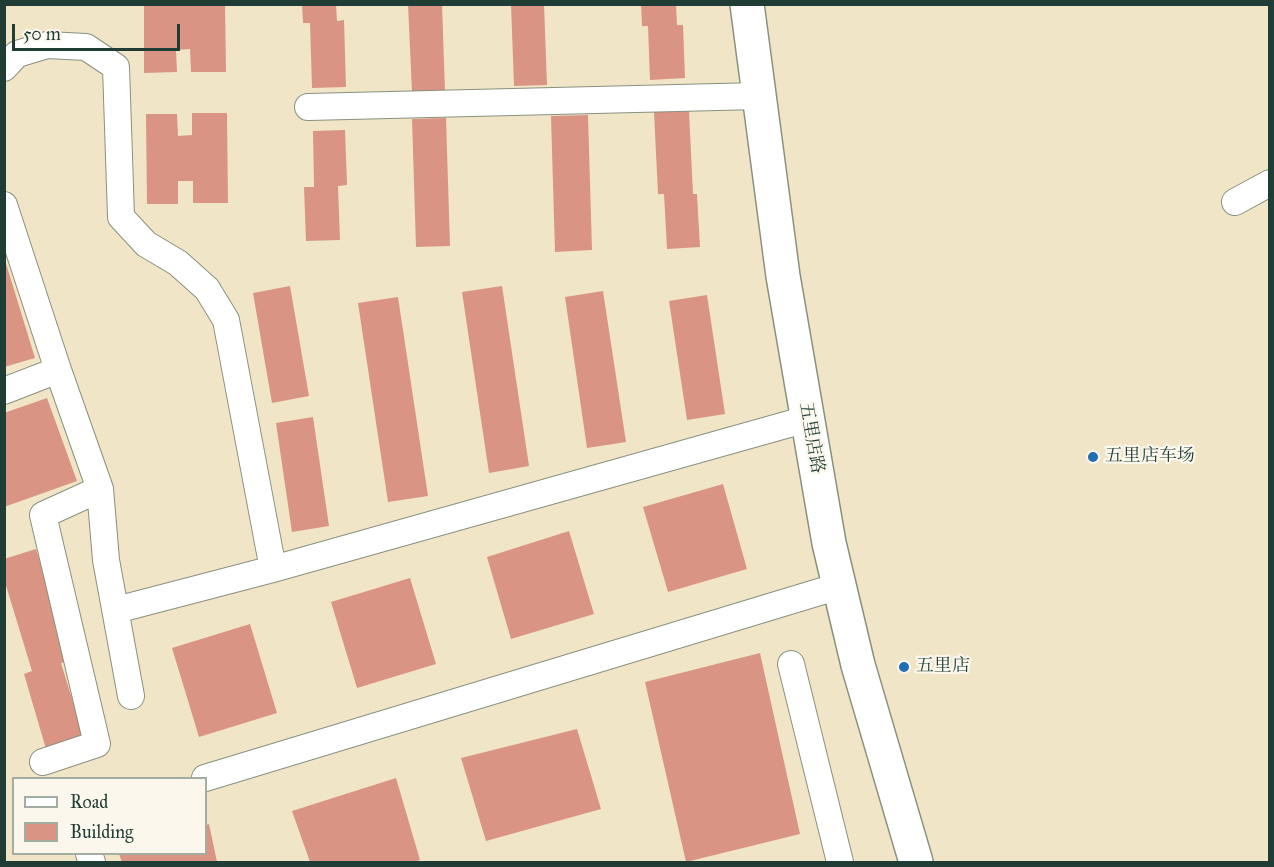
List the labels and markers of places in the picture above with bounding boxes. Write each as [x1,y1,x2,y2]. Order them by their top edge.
place label: 五里店车场 [1105,446,1195,468]
marker: 五里店车场 [1086,450,1100,464]
place label: 五里店 [916,656,970,678]
marker: 五里店 [897,660,911,674]

